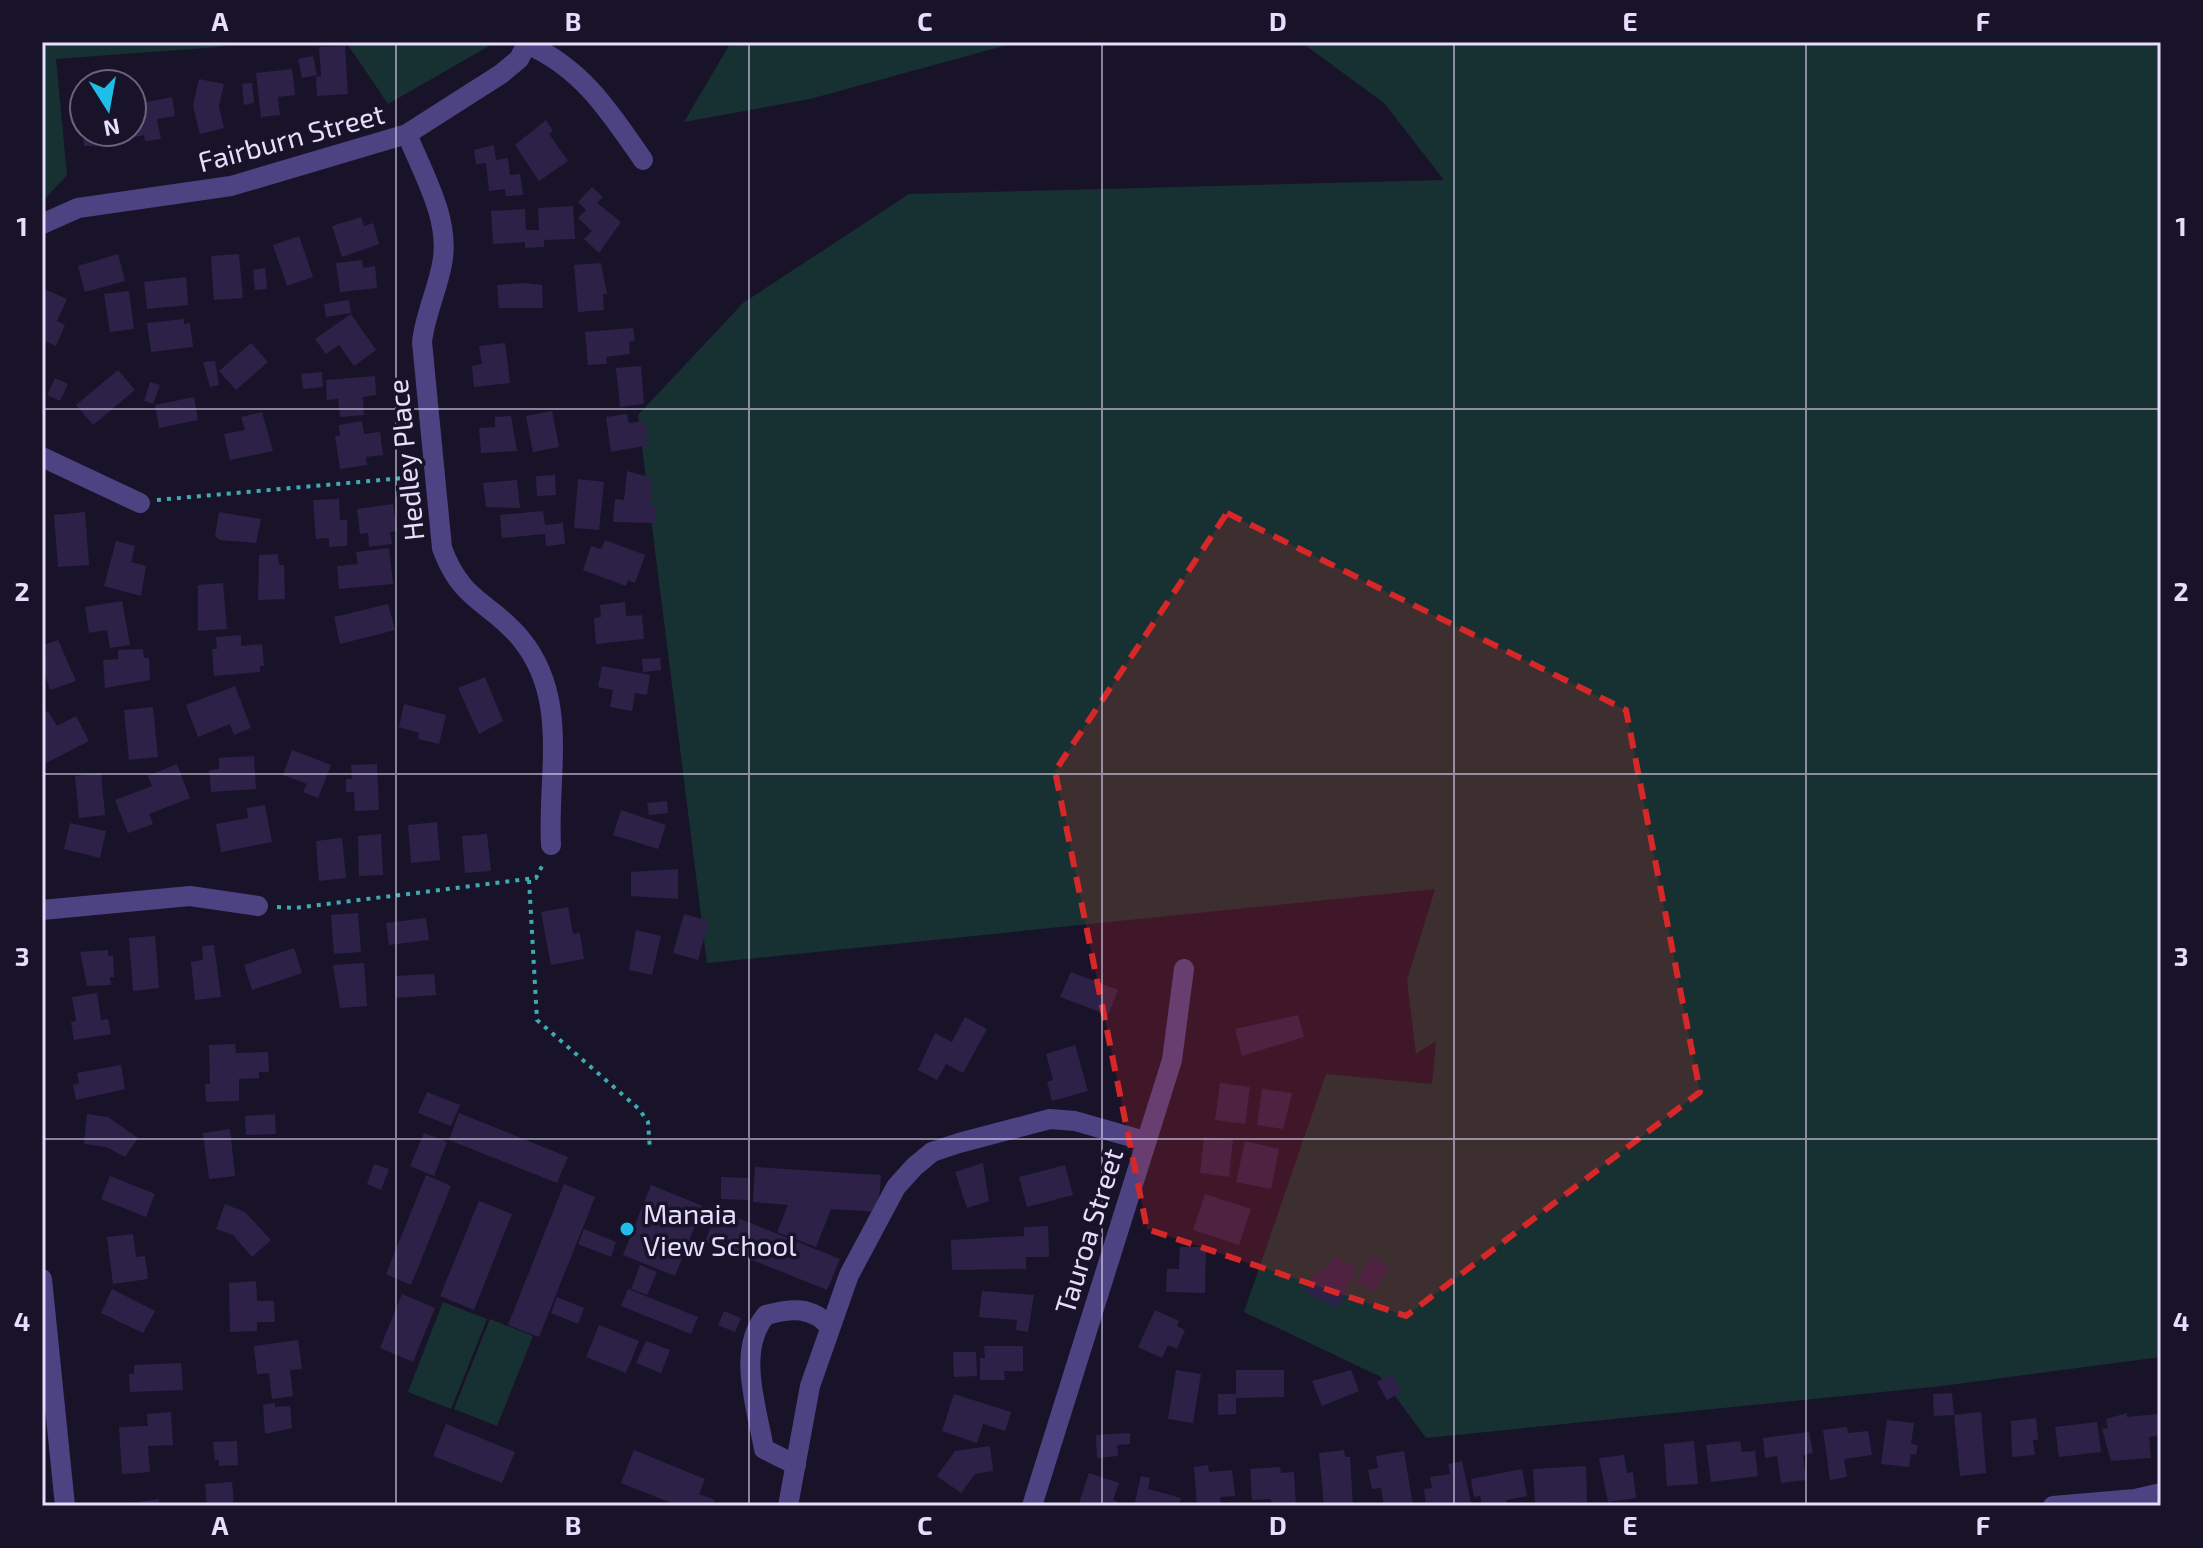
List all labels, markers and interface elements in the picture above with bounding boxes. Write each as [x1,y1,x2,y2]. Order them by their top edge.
text: A [212,5,229,36]
text: B [565,5,581,36]
text: C [917,5,933,36]
text: D [1269,5,1287,36]
text: E [1622,5,1638,36]
text: F [1976,5,1990,36]
north arrow [68,68,148,148]
street label: Fairburn Street [194,96,388,178]
text: N [102,114,122,143]
text: 1 [16,210,28,241]
text: 1 [2175,210,2187,241]
street label: Hedley Place [380,378,430,542]
text: 2 [14,575,30,606]
text: 2 [2173,575,2189,606]
text: 3 [15,940,29,971]
text: 3 [2174,940,2188,971]
street label: Tauroa Street [1047,1144,1129,1318]
place label: Manaia View School [643,1196,797,1262]
marker: Manaia View School [618,1220,636,1238]
text: 4 [14,1305,30,1336]
text: 4 [2173,1305,2189,1336]
text: A [212,1509,229,1540]
text: B [565,1509,581,1540]
text: C [917,1509,933,1540]
text: D [1269,1509,1287,1540]
text: E [1622,1509,1638,1540]
text: F [1976,1509,1990,1540]

